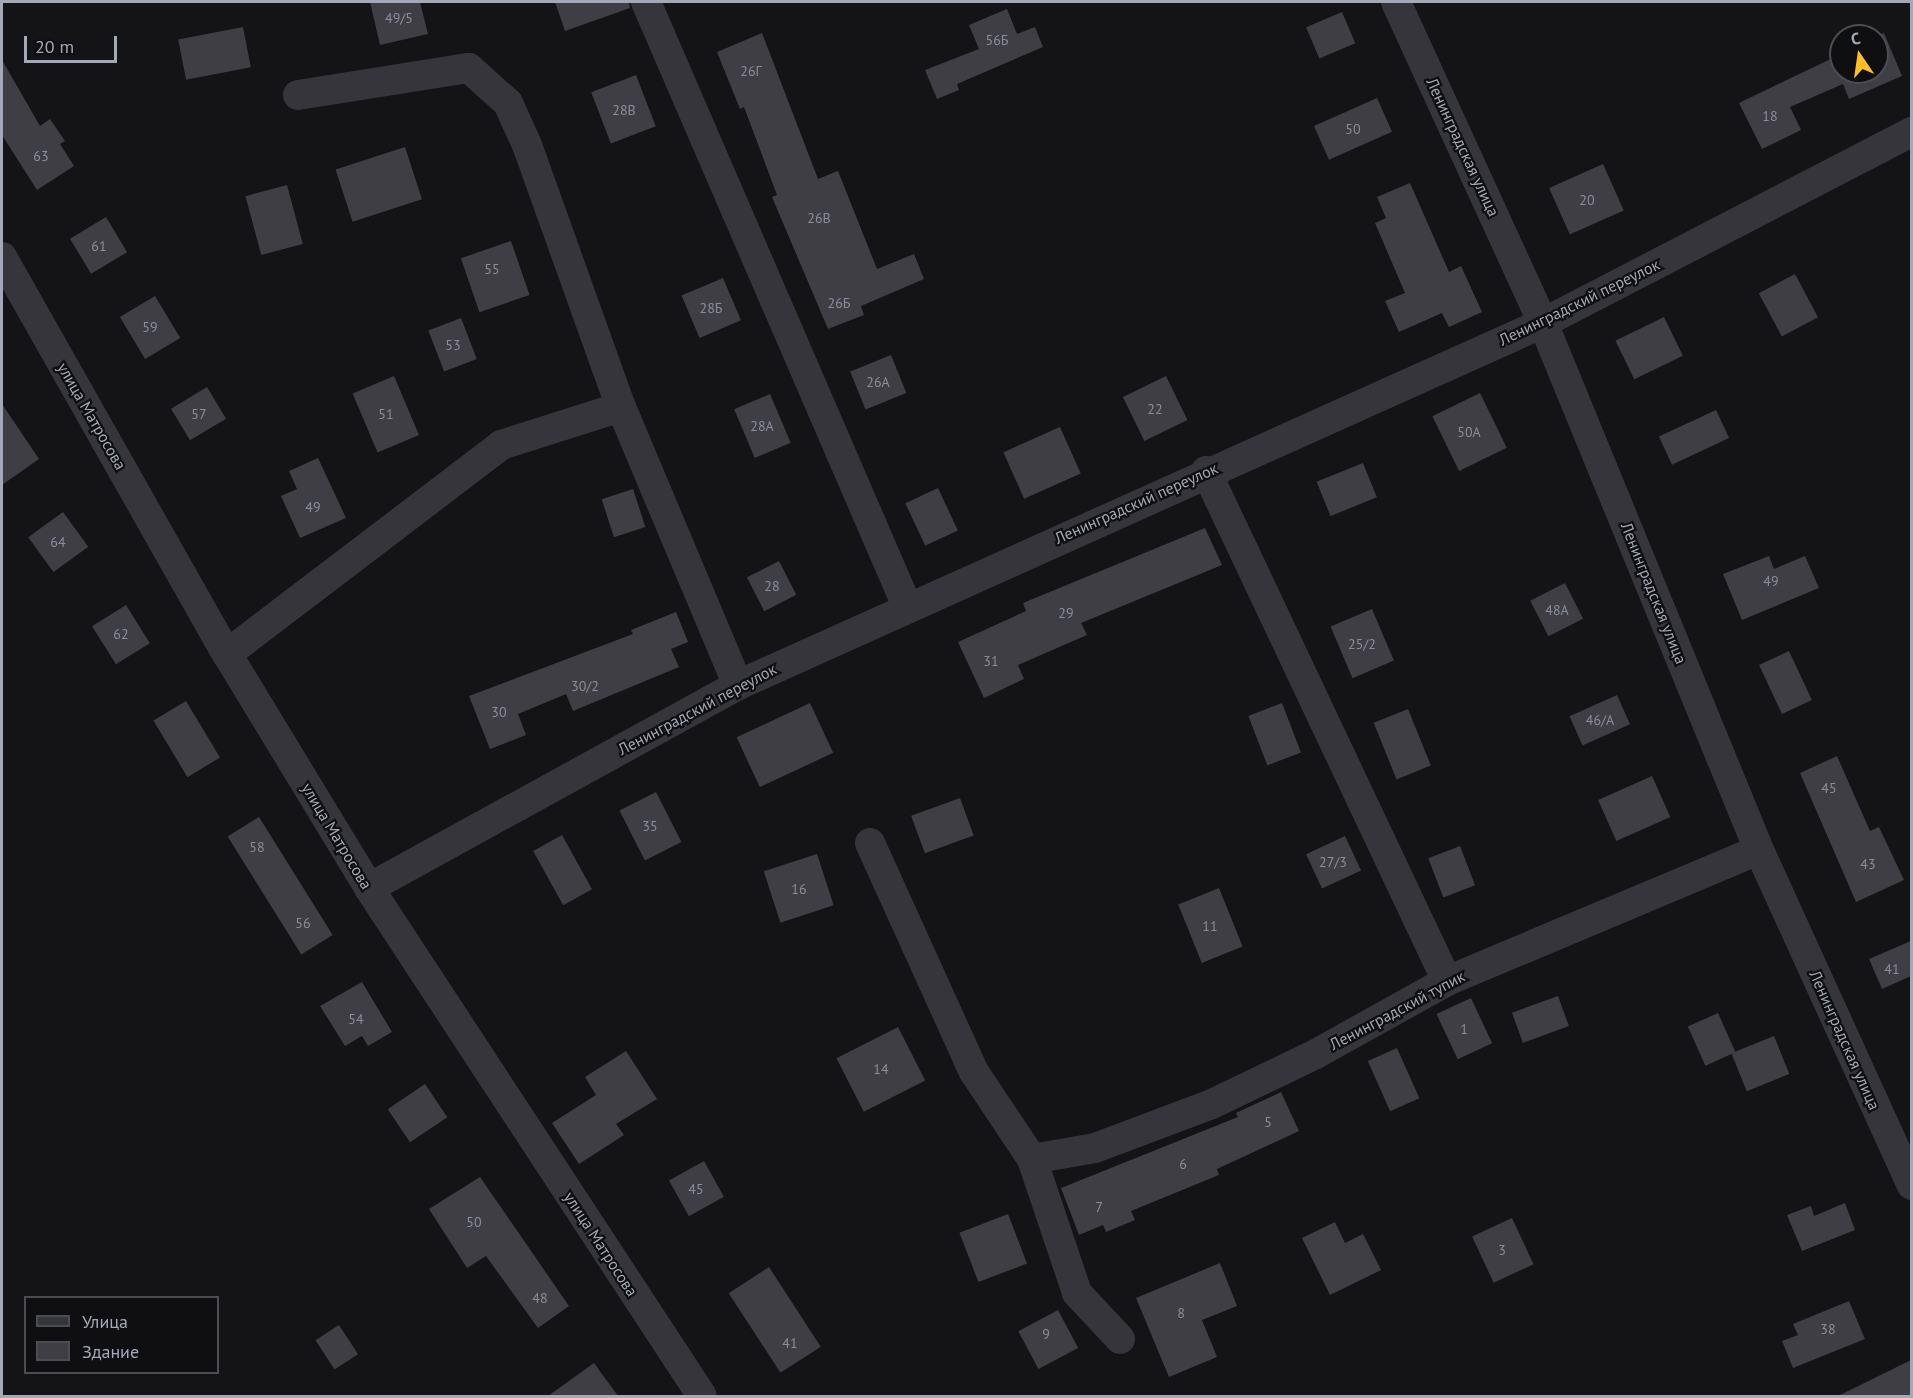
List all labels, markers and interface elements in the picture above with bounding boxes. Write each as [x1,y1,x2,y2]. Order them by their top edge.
house number: 49/5 [385,10,413,26]
scale bar [27,24,120,62]
north arrow [1829,24,1889,84]
text: С [1849,28,1862,49]
house number: 56Б [986,32,1008,48]
text: 20 m [35,35,74,58]
house number: 26Г [740,63,762,79]
street label: Ленинградская улица [1422,75,1504,219]
house number: 28В [612,102,636,118]
house number: 18 [1762,108,1778,124]
house number: 50 [1345,121,1361,137]
house number: 63 [33,148,49,164]
house number: 20 [1579,192,1595,208]
house number: 26В [807,210,831,226]
house number: 61 [91,238,107,254]
street label: Ленинградский переулок [1495,255,1663,349]
house number: 55 [484,261,500,277]
house number: 26Б [828,295,850,311]
house number: 28Б [700,300,722,316]
house number: 59 [142,319,158,335]
house number: 53 [445,337,461,353]
street label: улица Матросова [54,359,130,473]
house number: 26А [866,374,890,390]
house number: 22 [1147,401,1163,417]
house number: 57 [191,406,207,422]
house number: 51 [378,406,394,422]
house number: 28А [750,418,774,434]
house number: 50А [1457,424,1481,440]
street label: Ленинградский переулок [1051,458,1221,548]
house number: 49 [305,499,321,515]
street label: Ленинградская улица [1617,520,1691,666]
house number: 64 [50,534,66,550]
house number: 49 [1763,573,1779,589]
house number: 28 [764,578,780,594]
house number: 48А [1545,602,1569,618]
house number: 29 [1058,605,1074,621]
house number: 62 [113,626,129,642]
house number: 25/2 [1348,636,1376,652]
house number: 31 [983,653,999,669]
street label: Ленинградский переулок [615,659,779,759]
house number: 30/2 [571,678,599,694]
house number: 30 [491,704,507,720]
house number: 46/А [1586,712,1614,728]
street label: улица Матросова [298,779,376,893]
house number: 45 [1821,780,1837,796]
house number: 35 [642,818,658,834]
house number: 58 [249,839,265,855]
house number: 27/3 [1319,854,1347,870]
house number: 43 [1860,856,1876,872]
house number: 16 [791,881,807,897]
house number: 56 [295,915,311,931]
house number: 11 [1202,918,1218,934]
house number: 41 [1884,961,1900,977]
street label: Ленинградский тупик [1326,966,1468,1054]
street label: Ленинградская улица [1806,967,1884,1113]
house number: 54 [348,1011,364,1027]
house number: 1 [1460,1021,1468,1037]
house number: 14 [873,1061,889,1077]
house number: 5 [1264,1114,1272,1130]
house number: 6 [1179,1156,1187,1172]
house number: 45 [688,1181,704,1197]
street label: улица Матросова [560,1188,642,1300]
house number: 7 [1095,1199,1103,1215]
house number: 50 [466,1214,482,1230]
house number: 3 [1498,1242,1506,1258]
house number: 48 [532,1290,548,1306]
legend [24,1296,219,1374]
house number: 8 [1177,1305,1185,1321]
text: Улица [82,1310,128,1333]
house number: 38 [1820,1321,1836,1337]
house number: 9 [1042,1326,1050,1342]
house number: 41 [782,1335,798,1351]
text: Здание [82,1340,139,1363]

